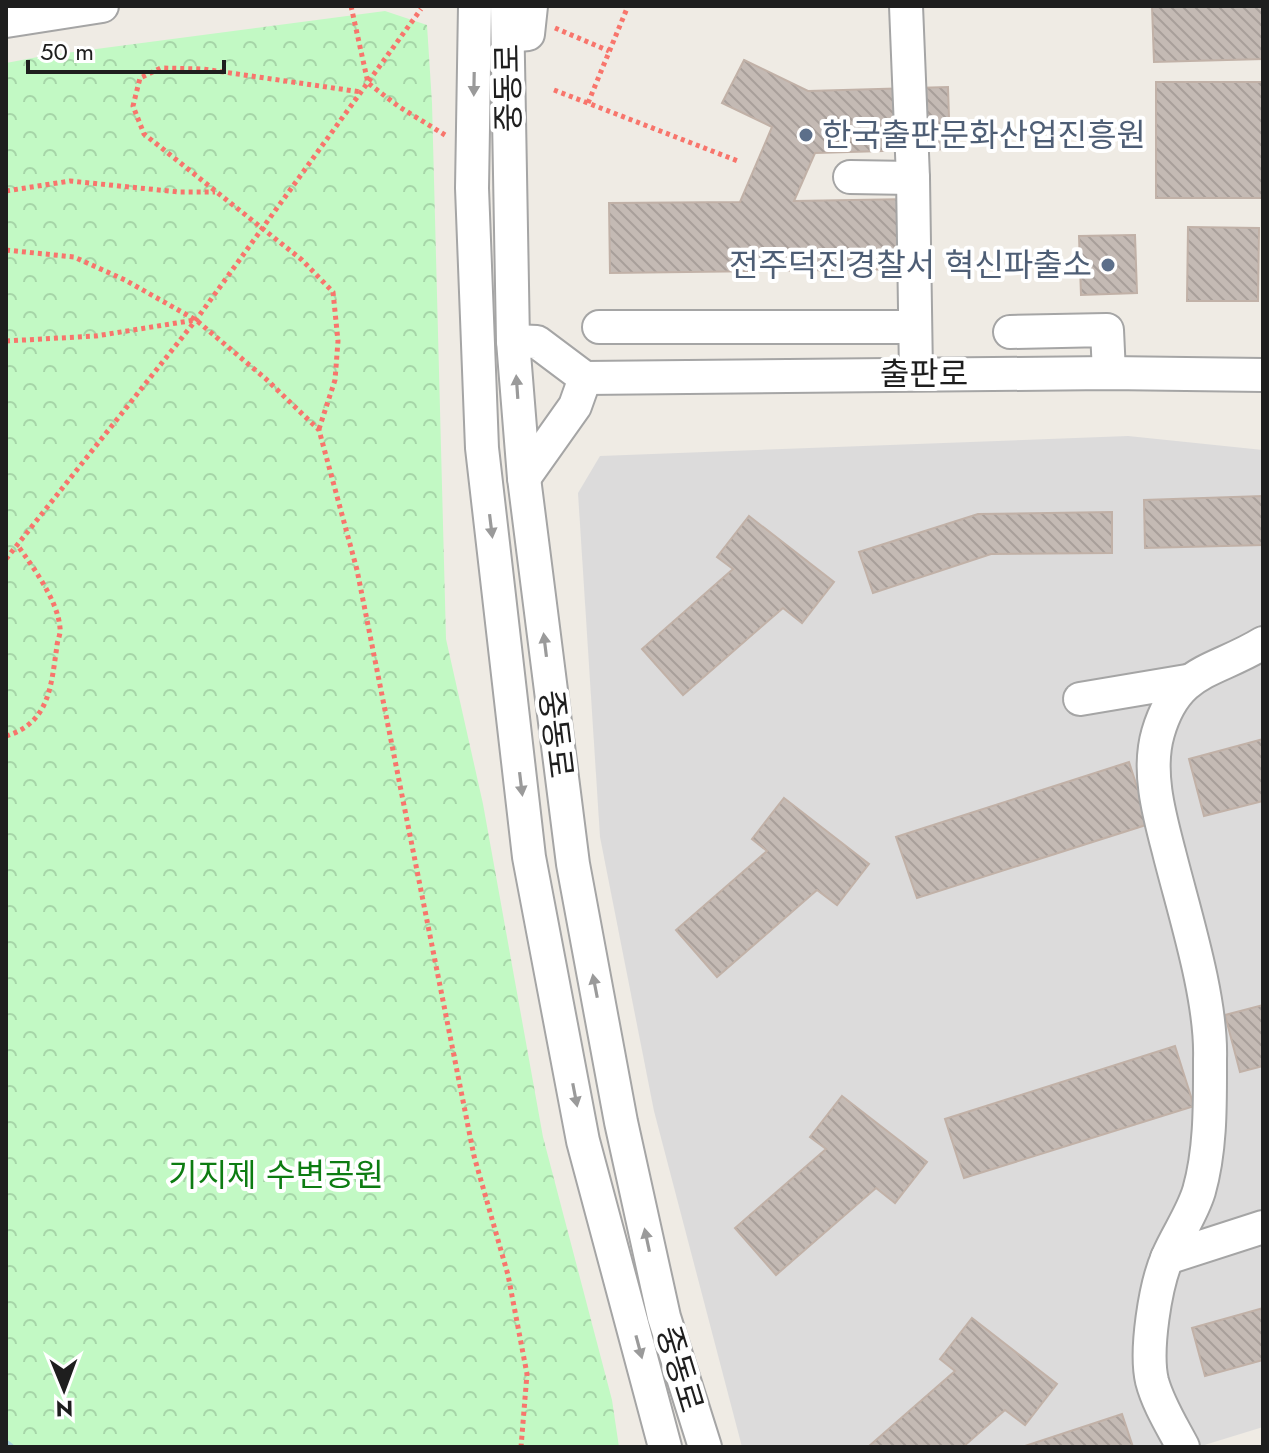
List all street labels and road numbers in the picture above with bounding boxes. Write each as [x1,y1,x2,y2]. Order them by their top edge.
street label: 중동로 [484,43,532,133]
street label: 출판로 [880,351,968,397]
street label: 중동로 [528,687,584,781]
street label: 중동로 [645,1320,715,1418]

